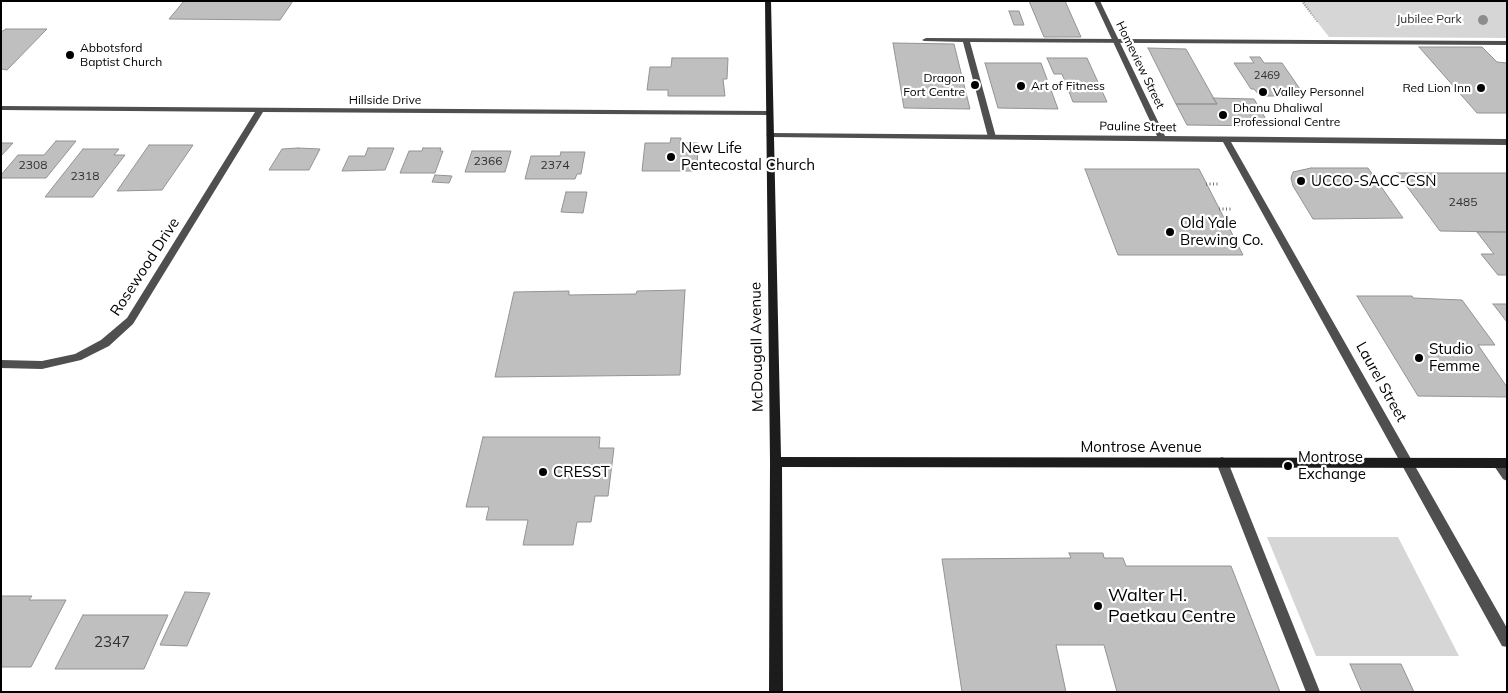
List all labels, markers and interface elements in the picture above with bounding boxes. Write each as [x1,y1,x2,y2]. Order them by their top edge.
park label: Jubilee Park [1396,12,1462,26]
street label: Homeview Street [1113,19,1167,111]
place label: Abbotsford Baptist Church [80,41,162,69]
marker: Abbotsford Baptist Church [64,49,76,61]
house number: 2469 [1254,69,1280,83]
place label: Dragon Fort Centre [903,71,965,99]
marker: Dragon Fort Centre [969,79,981,91]
place label: Art of Fitness [1031,79,1105,93]
marker: Art of Fitness [1015,80,1027,92]
place label: Red Lion Inn [1402,81,1471,95]
marker: Red Lion Inn [1475,82,1487,94]
place label: Valley Personnel [1273,85,1364,99]
marker: Valley Personnel [1257,86,1269,98]
street label: Hillside Drive [349,93,421,107]
place label: Dhanu Dhaliwal Professional Centre [1233,101,1340,129]
marker: Dhanu Dhaliwal Professional Centre [1217,109,1229,121]
street label: Pauline Street [1099,119,1177,135]
place label: New Life Pentecostal Church [681,139,815,174]
marker: New Life Pentecostal Church [665,151,677,163]
house number: 2366 [474,154,502,168]
house number: 2308 [19,158,47,172]
house number: 2374 [541,158,569,172]
house number: 2318 [71,169,99,183]
place label: UCCO-SACC-CSN [1311,172,1436,190]
marker: UCCO-SACC-CSN [1295,175,1307,187]
house number: 2485 [1449,195,1477,209]
place label: Old Yale Brewing Co. [1180,214,1263,249]
street label: Rosewood Drive [107,215,183,319]
marker: Old Yale Brewing Co. [1164,226,1176,238]
street label: McDougall Avenue [747,282,767,412]
street label: Laurel Street [1352,339,1410,425]
place label: Studio Femme [1429,340,1480,375]
marker: Studio Femme [1413,352,1425,364]
street label: Montrose Avenue [1080,438,1202,456]
place label: Montrose Exchange [1298,448,1366,483]
marker: Montrose Exchange [1282,460,1294,472]
place label: CRESST [553,463,610,481]
marker: CRESST [537,466,549,478]
place label: Walter H. Paetkau Centre [1108,585,1236,628]
marker: Walter H. Paetkau Centre [1092,600,1104,612]
house number: 2347 [94,633,130,651]

